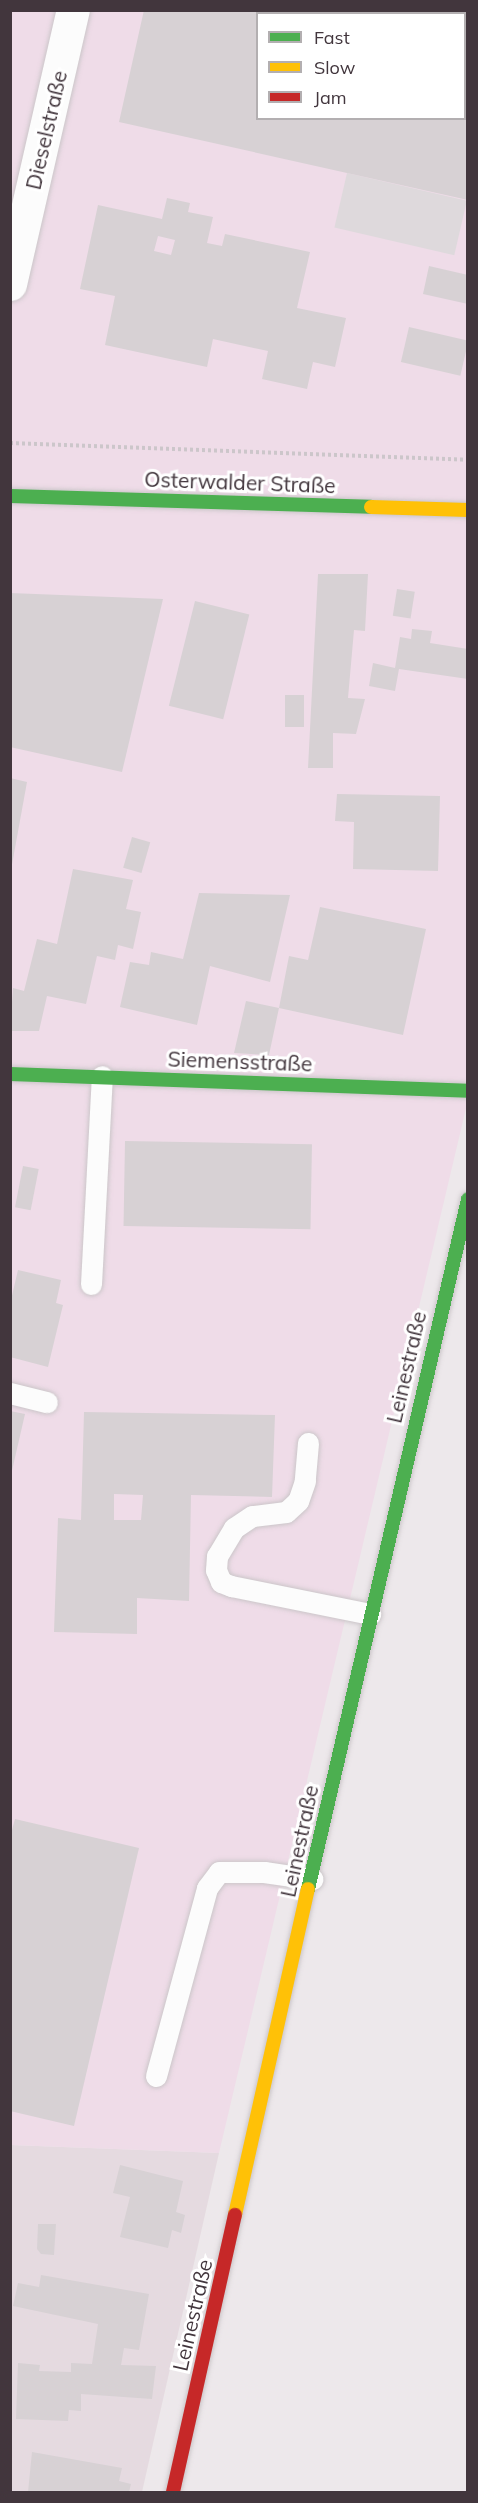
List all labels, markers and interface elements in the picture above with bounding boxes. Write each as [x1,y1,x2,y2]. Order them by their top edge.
legend [256,12,466,120]
text: Fast [314,26,350,49]
text: Slow [314,56,355,79]
street label: Dieselstraße [20,68,72,192]
text: Jam [314,86,347,109]
street label: Osterwalder Straße [144,466,336,498]
street label: Siemensstraße [167,1046,313,1076]
street label: Leinestraße [381,1309,431,1425]
street label: Leinestraße [275,1783,323,1899]
street label: Leinestraße [167,2257,217,2373]

